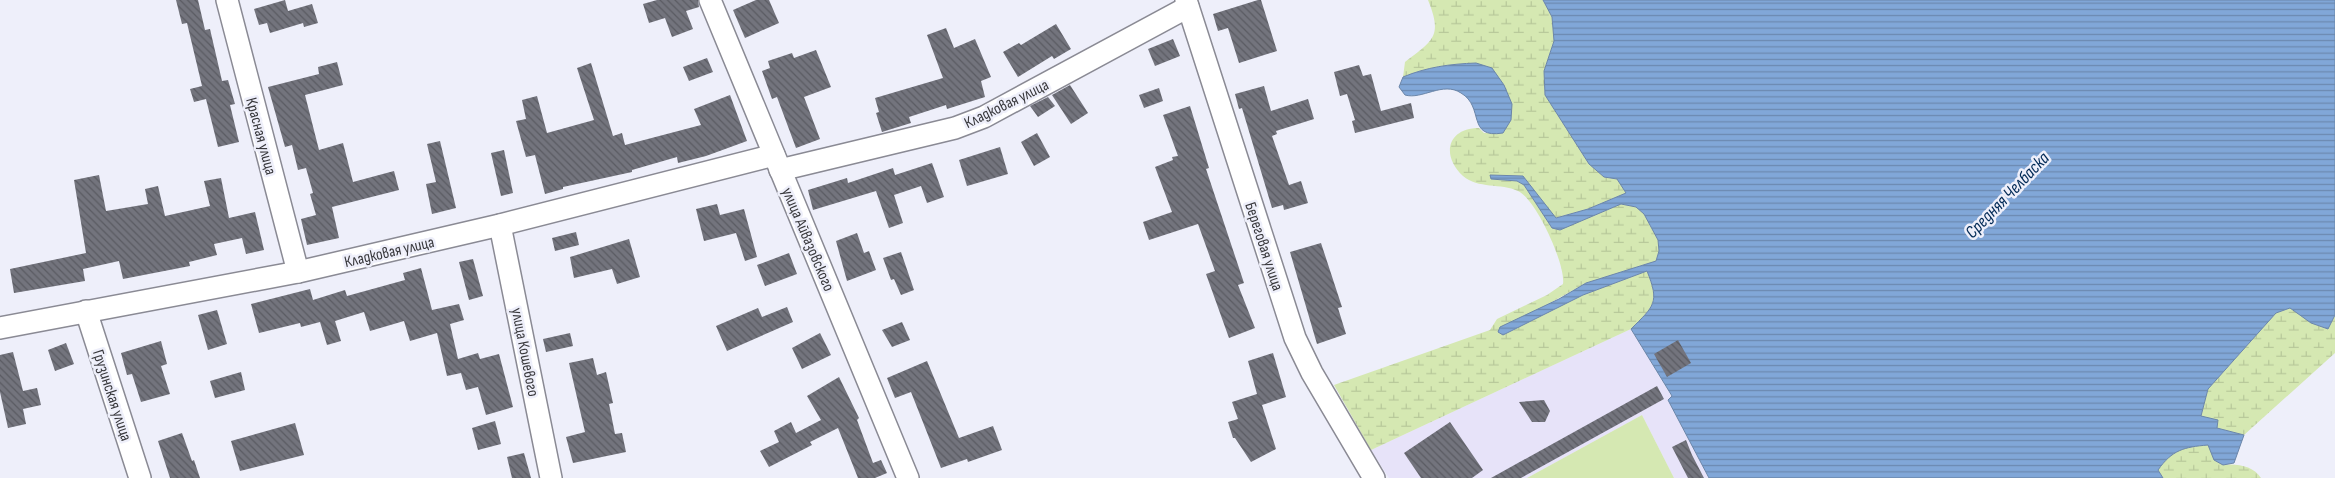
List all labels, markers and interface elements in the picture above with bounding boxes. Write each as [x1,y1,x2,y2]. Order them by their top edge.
street label: Кладковая улица [961,76,1052,133]
street label: Красная улица [241,96,280,177]
water label: Средняя Челбаска [1961,147,2054,243]
street label: улица Айвазовского [777,185,838,294]
street label: Береговая улица [1240,200,1287,293]
street label: Кладковая улица [343,233,436,272]
street label: улица Кошевого [507,306,542,398]
street label: Грузинская улица [88,347,135,444]

